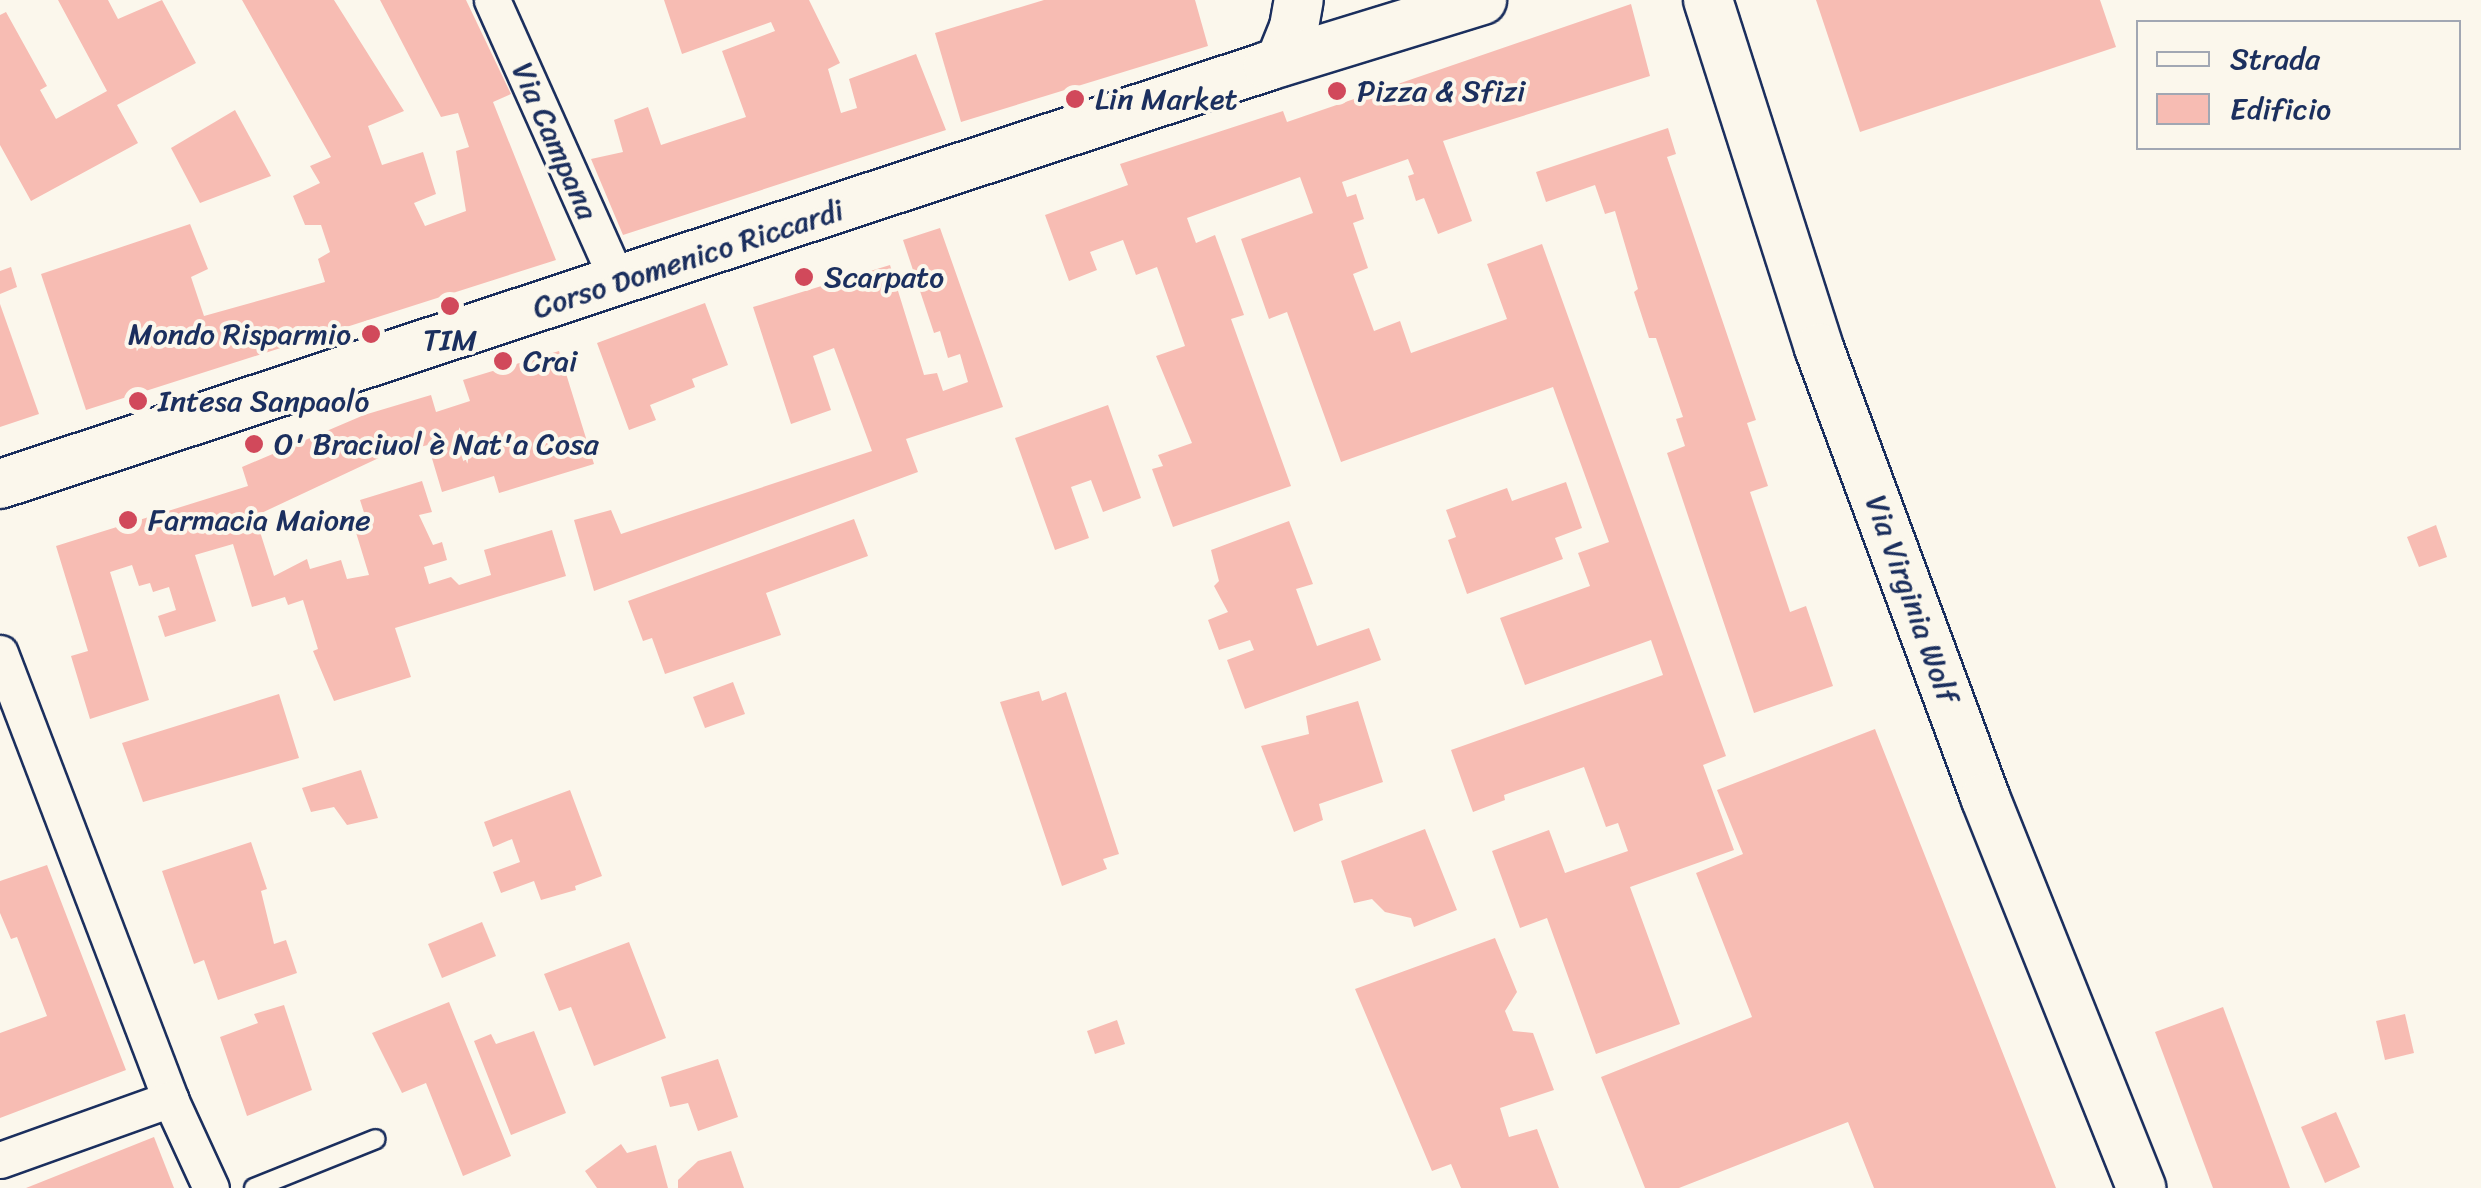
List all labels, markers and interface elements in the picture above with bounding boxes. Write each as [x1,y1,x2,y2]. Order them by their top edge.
legend [2136,20,2461,150]
text: Strada [2230,32,2320,86]
street label: Via Campana [504,57,606,225]
place label: Pizza & Sfizi [1357,73,1525,109]
marker: Pizza & Sfizi [1326,80,1348,102]
place label: Lin Market [1095,81,1236,117]
text: Edificio [2230,82,2331,136]
marker: Lin Market [1064,88,1086,110]
street label: Corso Domenico Riccardi [528,192,848,326]
place label: Scarpato [824,259,944,295]
marker: Scarpato [793,266,815,288]
marker: TIM [439,295,461,317]
place label: Mondo Risparmio [126,316,351,352]
place label: TIM [423,322,477,358]
marker: Mondo Risparmio [360,323,382,345]
place label: Crai [523,343,577,379]
marker: Crai [492,350,514,372]
place label: Intesa Sanpaolo [158,383,369,419]
marker: Intesa Sanpaolo [127,390,149,412]
place label: O' Braciuol è Nat'a Cosa [274,426,599,462]
marker: O' Braciuol è Nat'a Cosa [243,433,265,455]
street label: Via Virginia Wolf [1858,490,1966,708]
place label: Farmacia Maione [148,502,370,538]
marker: Farmacia Maione [117,509,139,531]

